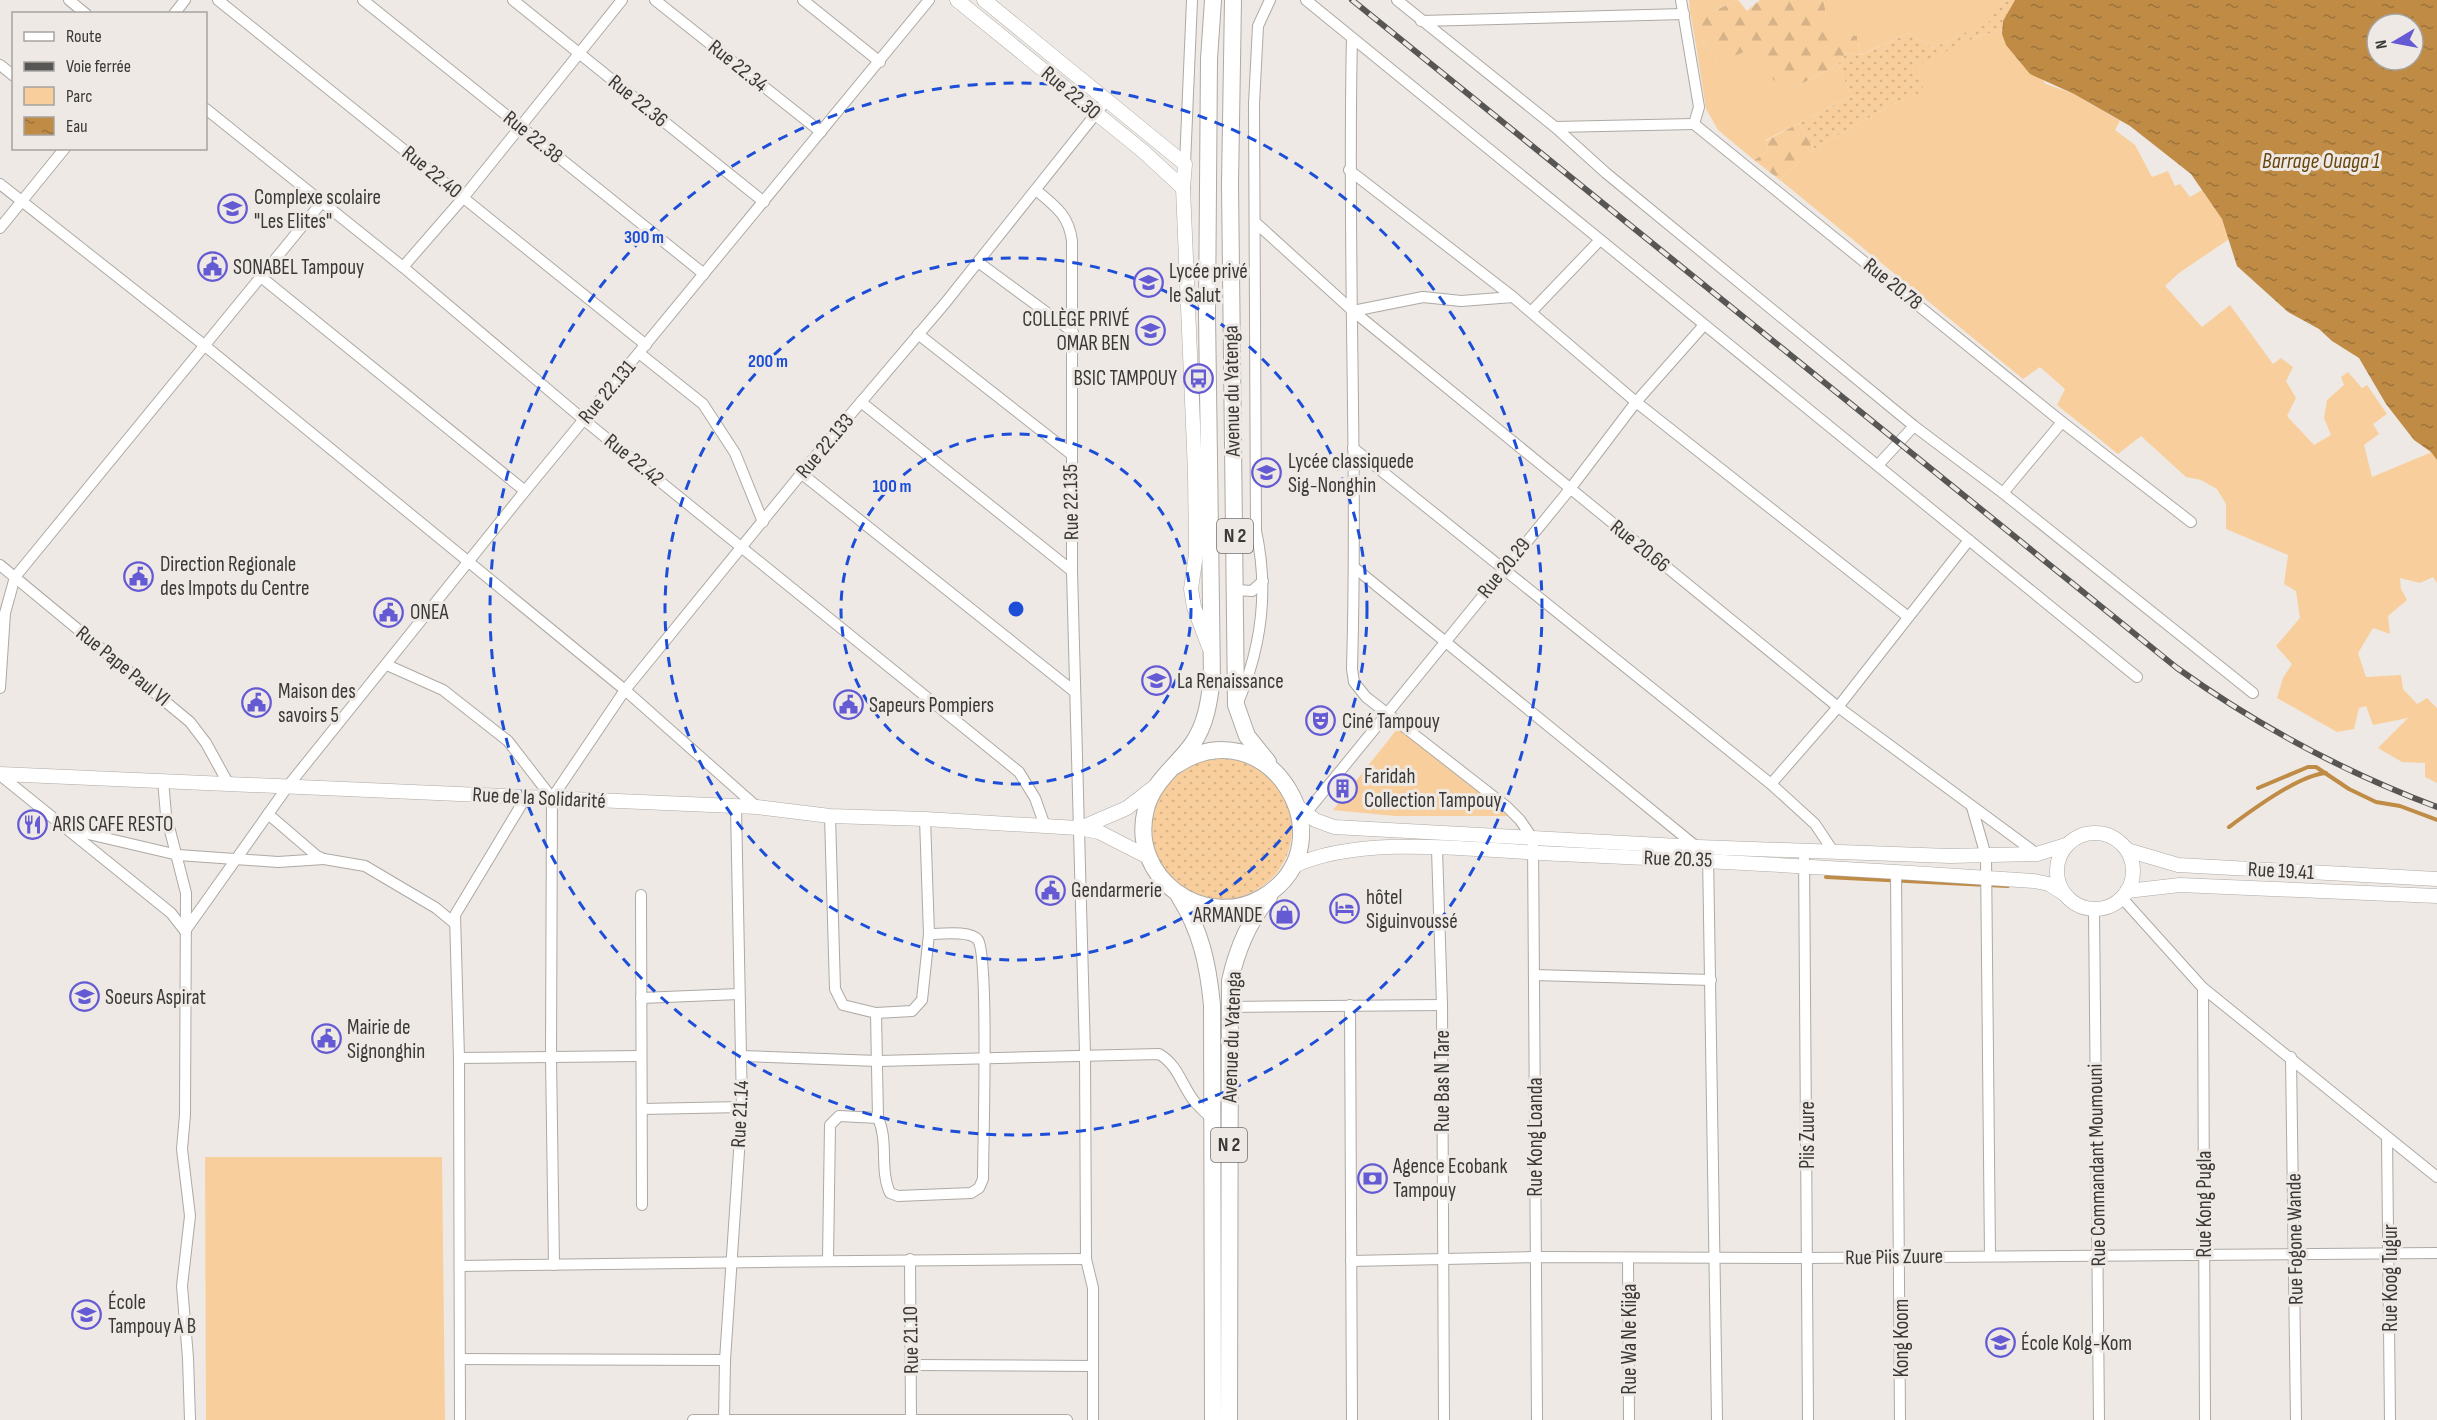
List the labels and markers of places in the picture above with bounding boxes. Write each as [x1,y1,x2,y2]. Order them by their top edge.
place label: Complexe scolaire "Les Elites" [254,185,381,234]
school or university icon: Complexe scolaire "Les Elites" [217,193,249,225]
public building icon: SONABEL Tampouy [196,251,228,283]
place label: SONABEL Tampouy [233,255,364,280]
place label: Lycée privé le Salut [1169,259,1248,308]
school or university icon: Lycée privé le Salut [1132,267,1164,299]
place label: COLLÈGE PRIVÉ OMAR BEN [1022,307,1130,356]
school or university icon: COLLÈGE PRIVÉ OMAR BEN [1135,315,1167,347]
bus stop icon: BSIC TAMPOUY [1182,362,1214,394]
place label: BSIC TAMPOUY [1073,366,1177,391]
place label: Lycée classiquede Sig-Nonghin [1288,449,1414,498]
school or university icon: Lycée classiquede Sig-Nonghin [1251,457,1283,489]
place label: Direction Regionale des Impots du Centre [160,552,309,601]
public building icon: Direction Regionale des Impots du Centre [123,560,155,592]
public building icon: ONEA [373,596,405,628]
centre of rings [1006,599,1026,619]
place label: ONEA [410,600,450,625]
school or university icon: La Renaissance [1140,665,1172,697]
place label: La Renaissance [1177,669,1284,694]
place label: Maison des savoirs 5 [278,679,356,728]
public building icon: Maison des savoirs 5 [241,687,273,719]
public building icon: Sapeurs Pompiers [832,689,864,721]
place label: Sapeurs Pompiers [869,693,994,718]
theatre icon: Ciné Tampouy [1305,705,1337,737]
place label: Ciné Tampouy [1342,709,1440,734]
place label: Faridah Collection Tampouy [1364,764,1502,813]
building icon: Faridah Collection Tampouy [1327,772,1359,804]
restaurant icon: ARIS CAFE RESTO [16,808,48,840]
place label: ARIS CAFE RESTO [52,812,173,837]
public building icon: Gendarmerie [1034,874,1066,906]
place label: Gendarmerie [1071,878,1162,903]
place label: hôtel Siguinvoussé [1366,885,1458,934]
hotel icon: hôtel Siguinvoussé [1329,893,1361,925]
shop icon: ARMANDE [1268,899,1300,931]
place label: ARMANDE [1192,903,1263,928]
school or university icon: Soeurs Aspirat [68,981,100,1013]
place label: Soeurs Aspirat [105,985,206,1010]
place label: Mairie de Signonghin [347,1015,425,1064]
public building icon: Mairie de Signonghin [310,1023,342,1055]
place label: Agence Ecobank Tampouy [1392,1154,1507,1203]
bank icon: Agence Ecobank Tampouy [1356,1162,1388,1194]
place label: École Tampouy A B [108,1290,196,1339]
school or university icon: École Tampouy A B [71,1298,103,1330]
school or university icon: École Kolg-Kom [1984,1327,2016,1359]
place label: École Kolg-Kom [2021,1331,2132,1356]

